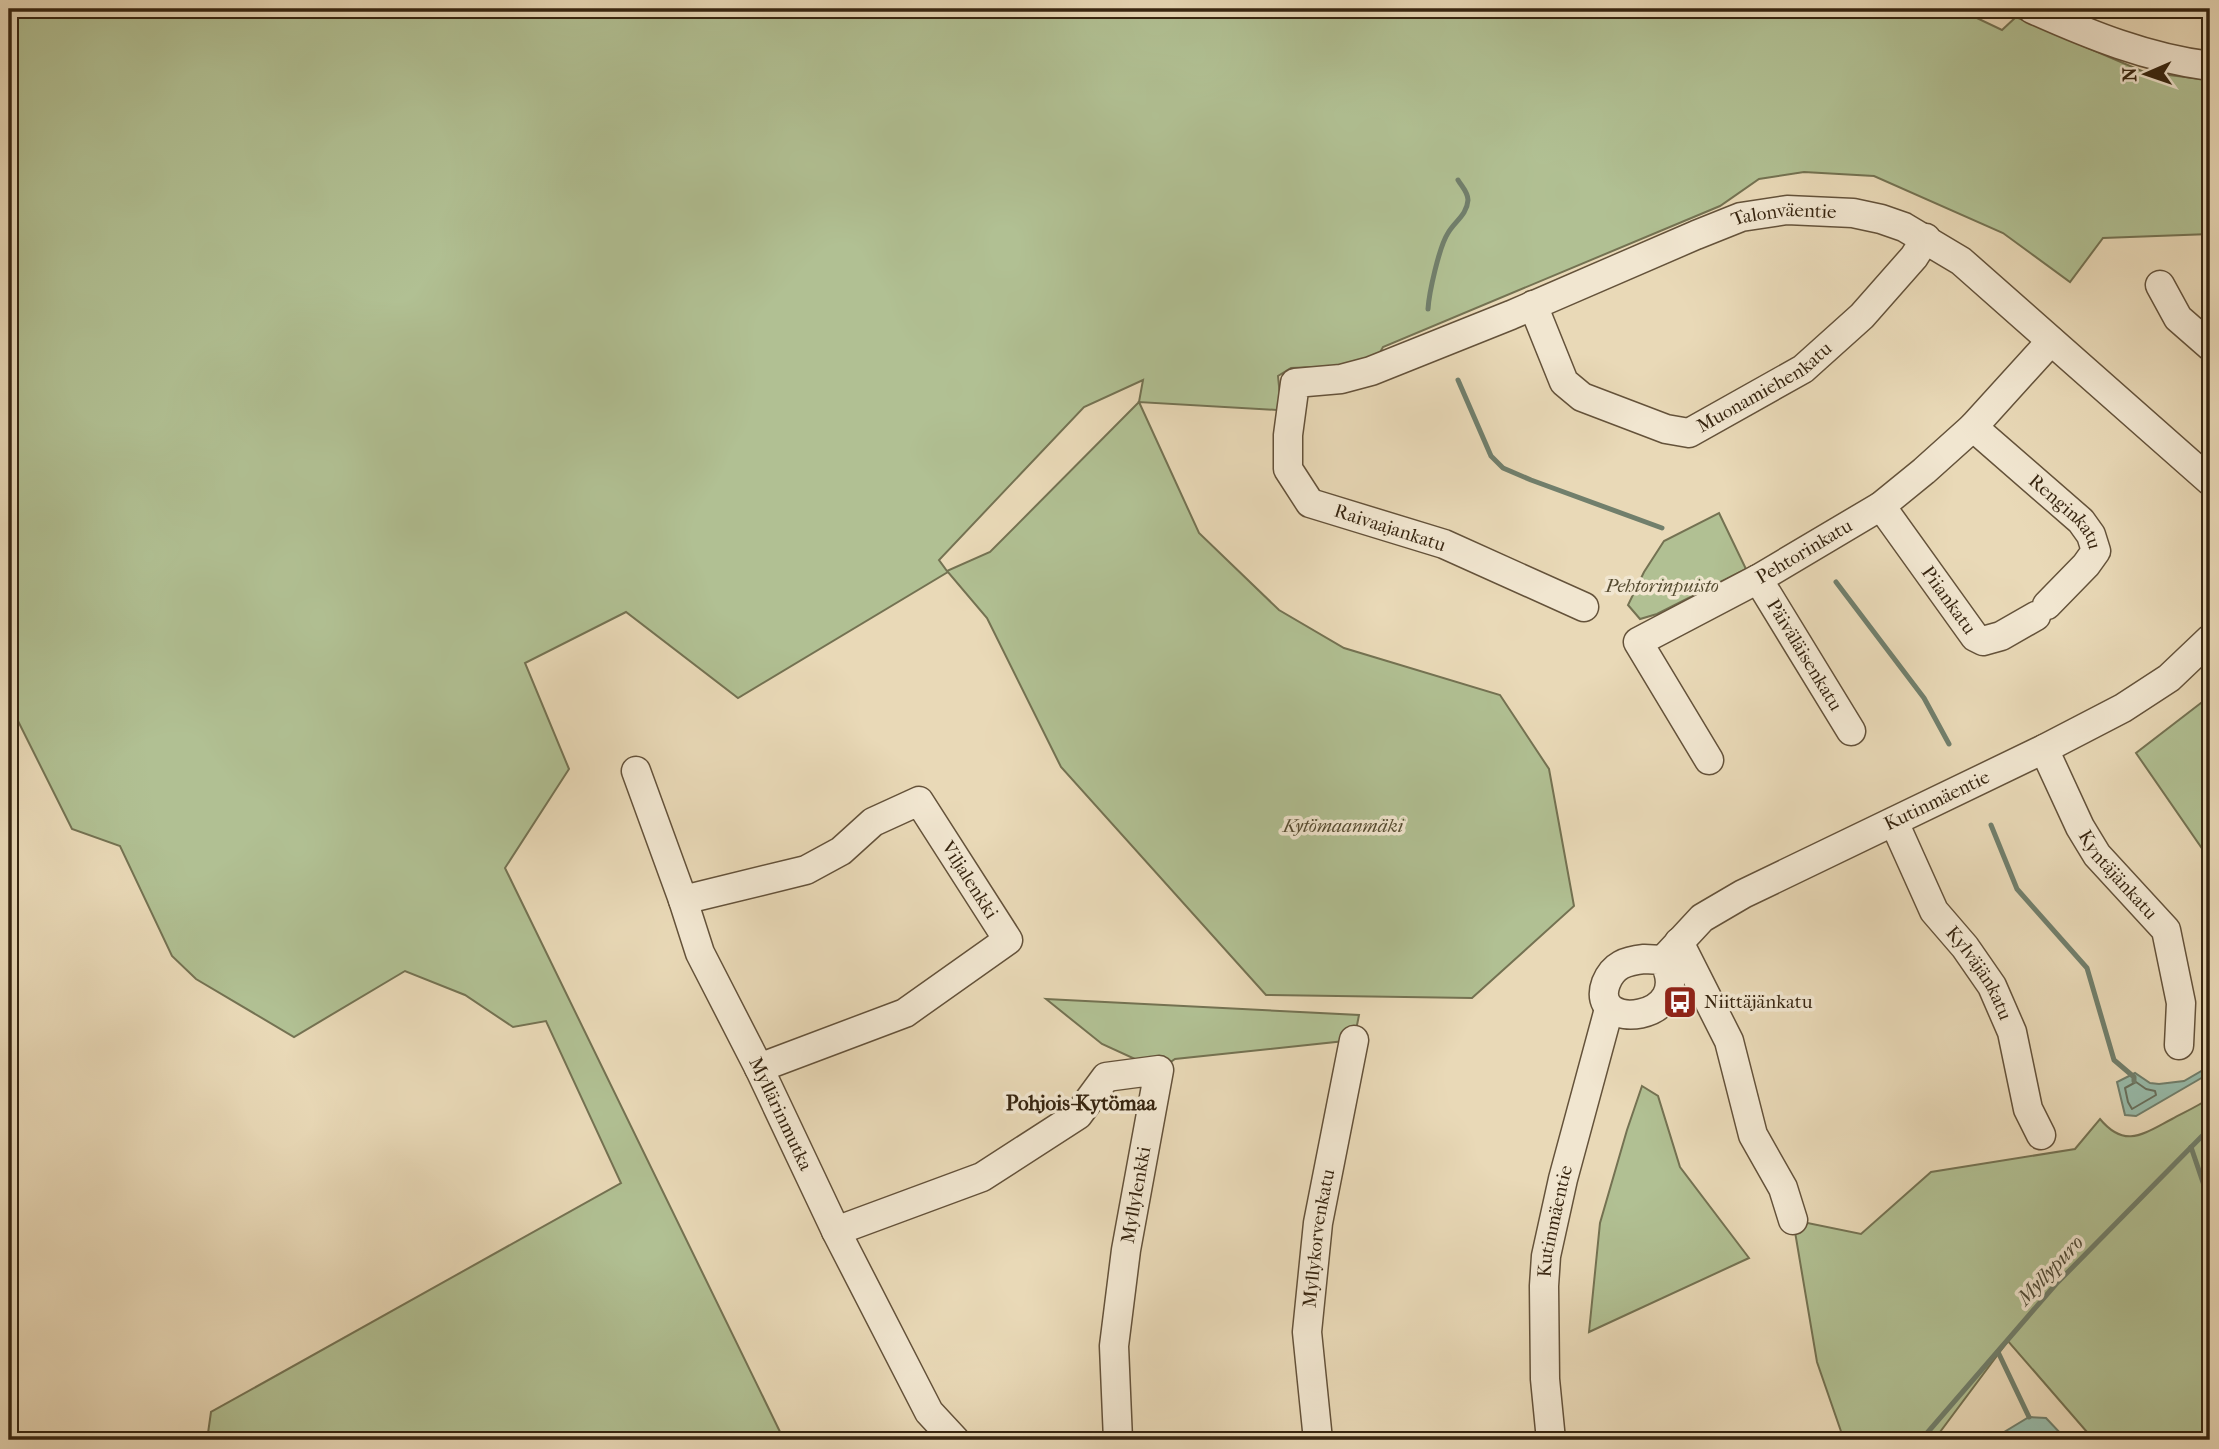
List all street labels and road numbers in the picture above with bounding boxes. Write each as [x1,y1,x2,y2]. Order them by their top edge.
street label: Talonväentie [1728,199,1837,231]
street label: Muonamiehenkatu [1693,337,1837,437]
street label: Renginkatu [2024,470,2106,552]
street label: Raivaajankatu [1332,500,1449,556]
street label: Pehtorinkatu [1752,514,1856,589]
street label: Piiankatu [1917,562,1981,639]
street label: Päiväläisenkatu [1762,595,1847,715]
street label: Kutinmäentie [1881,766,1993,835]
street label: Kyntäjänkatu [2074,826,2162,924]
street label: Viljalenkki [936,836,1003,923]
street label: Kylväjänkatu [1941,922,2017,1024]
street label: Myllärinmutka [744,1054,817,1174]
street label: Myllylenkki [1117,1144,1155,1245]
street label: Kutinmäentie [1534,1163,1577,1278]
street label: Myllykorvenkatu [1299,1167,1339,1309]

